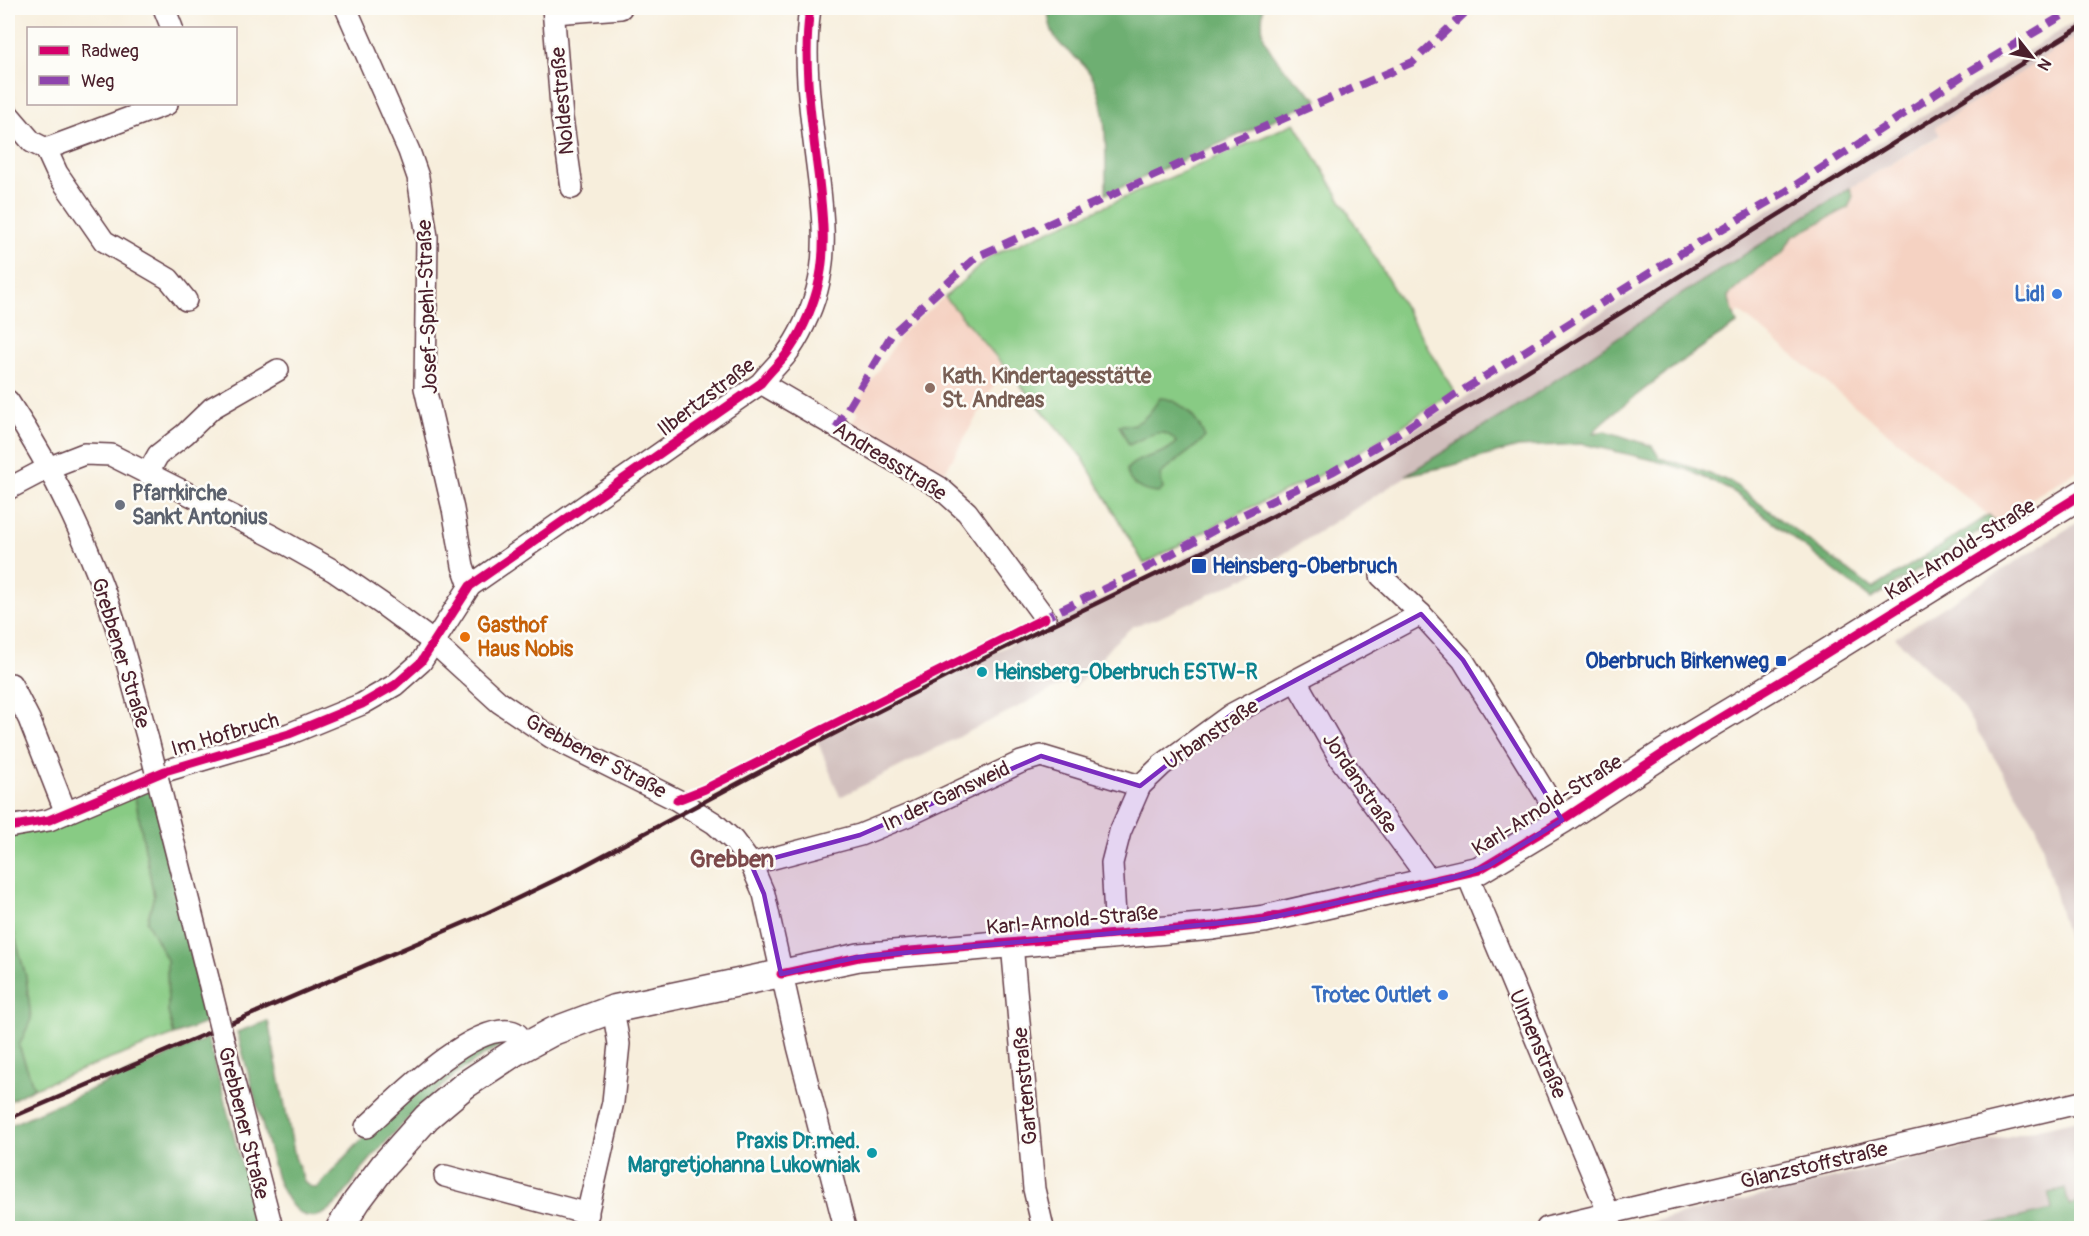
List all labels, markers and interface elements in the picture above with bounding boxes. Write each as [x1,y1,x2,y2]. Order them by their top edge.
legend [27,27,237,105]
north arrow [2002,27,2062,87]
text: Radweg [81,40,139,63]
street label: Noldestraße [544,45,581,156]
text: N [2033,54,2055,74]
text: Weg [81,70,114,93]
street label: Josef-Spehl-Straße [411,219,444,395]
place label: Lidl [2014,281,2045,308]
marker: Lidl [2050,287,2064,301]
street label: Ilbertzstraße [652,352,761,443]
place label: Kath. Kindertagesstätte St. Andreas [942,363,1152,414]
marker: Kath. Kindertagesstätte St. Andreas [923,381,937,395]
street label: Andreasstraße [828,416,952,507]
place label: Pfarrkirche Sankt Antonius [132,480,268,531]
street label: Karl-Arnold-Straße [1880,492,2041,607]
marker: Pfarrkirche Sankt Antonius [113,498,127,512]
place label: Heinsberg-Oberbruch [1212,553,1397,580]
marker: Heinsberg-Oberbruch [1190,557,1208,575]
street label: Grebbener Straße [85,575,156,732]
place label: Gasthof Haus Nobis [477,612,574,663]
marker: Gasthof Haus Nobis [458,630,472,644]
place label: Oberbruch Birkenweg [1585,648,1769,675]
marker: Oberbruch Birkenweg [1774,654,1788,668]
place label: Heinsberg-Oberbruch ESTW-R [994,659,1258,686]
marker: Heinsberg-Oberbruch ESTW-R [975,665,989,679]
street label: Urbanstraße [1158,692,1265,776]
street label: Im Hofbruch [168,706,282,763]
street label: Grebbener Straße [521,708,672,805]
street label: Jordanstraße [1316,728,1404,840]
street label: Karl-Arnold-Straße [1467,748,1628,863]
street label: In der Gansweid [878,755,1014,838]
district label: Grebben [690,845,774,874]
street label: Karl-Arnold-Straße [985,899,1160,941]
place label: Trotec Outlet [1310,982,1432,1009]
street label: Ulmenstraße [1502,986,1573,1103]
marker: Trotec Outlet [1436,988,1450,1002]
street label: Gartenstraße [1007,1025,1044,1146]
street label: Grebbener Straße [212,1044,276,1203]
place label: Praxis Dr.med. Margretjohanna Lukowniak [627,1128,860,1179]
street label: Glanzstoffstraße [1738,1135,1891,1196]
marker: Praxis Dr.med. Margretjohanna Lukowniak [865,1146,879,1160]

